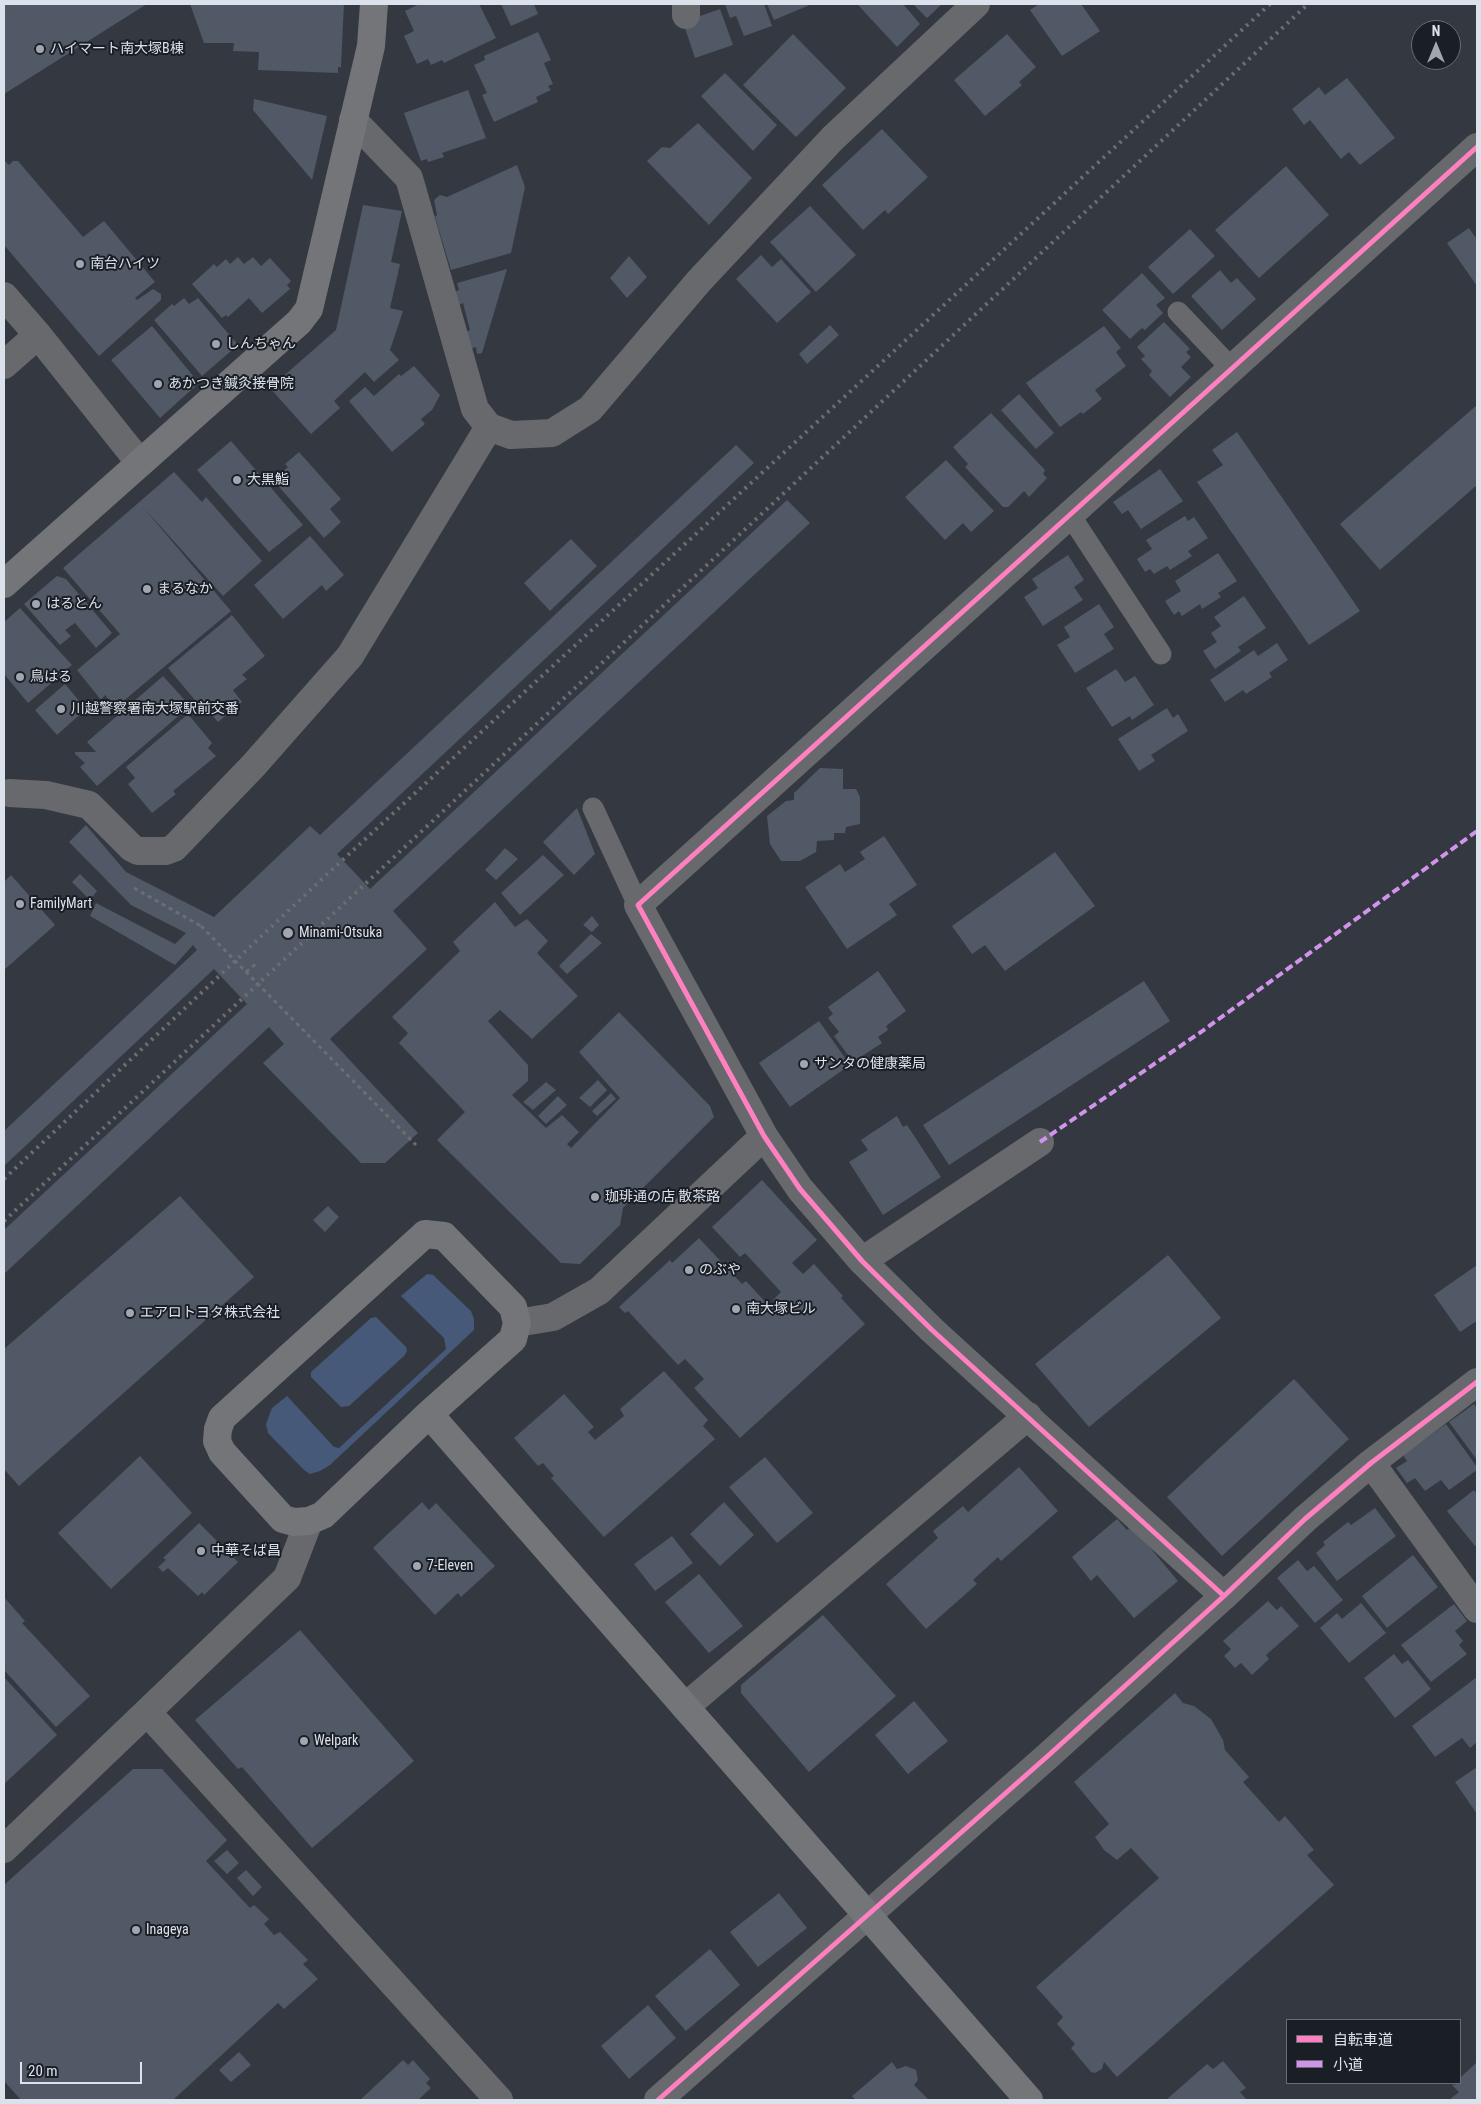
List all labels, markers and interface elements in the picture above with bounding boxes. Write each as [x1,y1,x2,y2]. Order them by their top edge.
north arrow [1411,20,1461,70]
text: N [1432,23,1440,39]
place label: ハイマート南大塚B棟 [50,41,184,57]
marker: ハイマート南大塚B棟 [34,43,46,55]
place label: 南台ハイツ [90,256,160,272]
marker: 南台ハイツ [74,258,86,270]
place label: しんちゃん [226,336,296,352]
marker: しんちゃん [210,338,222,350]
place label: あかつき鍼灸接骨院 [168,376,294,392]
marker: あかつき鍼灸接骨院 [152,378,164,390]
place label: 大黒鮨 [247,472,289,488]
marker: 大黒鮨 [231,474,243,486]
place label: まるなか [157,581,213,597]
marker: まるなか [141,583,153,595]
place label: はるとん [46,596,102,612]
marker: はるとん [30,598,42,610]
place label: 鳥はる [30,669,72,685]
marker: 鳥はる [14,671,26,683]
place label: 川越警察署南大塚駅前交番 [71,701,239,717]
marker: 川越警察署南大塚駅前交番 [55,703,67,715]
place label: FamilyMart [30,896,92,912]
marker: FamilyMart [14,898,26,910]
place label: Minami-Otsuka [299,925,382,941]
marker: Minami-Otsuka [281,926,295,940]
place label: サンタの健康薬局 [814,1056,926,1072]
marker: サンタの健康薬局 [798,1058,810,1070]
place label: 珈琲通の店 散茶路 [605,1189,720,1205]
marker: 珈琲通の店 散茶路 [589,1191,601,1203]
place label: のぶや [699,1262,741,1278]
marker: のぶや [683,1264,695,1276]
place label: 南大塚ビル [746,1301,816,1317]
marker: 南大塚ビル [730,1303,742,1315]
place label: エアロトヨタ株式会社 [140,1305,280,1321]
marker: エアロトヨタ株式会社 [124,1307,136,1319]
place label: 中華そば昌 [211,1543,281,1559]
marker: 中華そば昌 [195,1545,207,1557]
place label: 7-Eleven [427,1558,473,1574]
marker: 7-Eleven [411,1560,423,1572]
place label: Welpark [314,1733,358,1749]
marker: Welpark [298,1735,310,1747]
place label: Inageya [146,1922,189,1938]
marker: Inageya [130,1924,142,1936]
legend [1286,2019,1461,2084]
text: 自転車道 [1333,2031,1393,2049]
scale bar [22,2052,145,2084]
text: 小道 [1333,2056,1363,2074]
text: 20 m [28,2062,58,2080]

